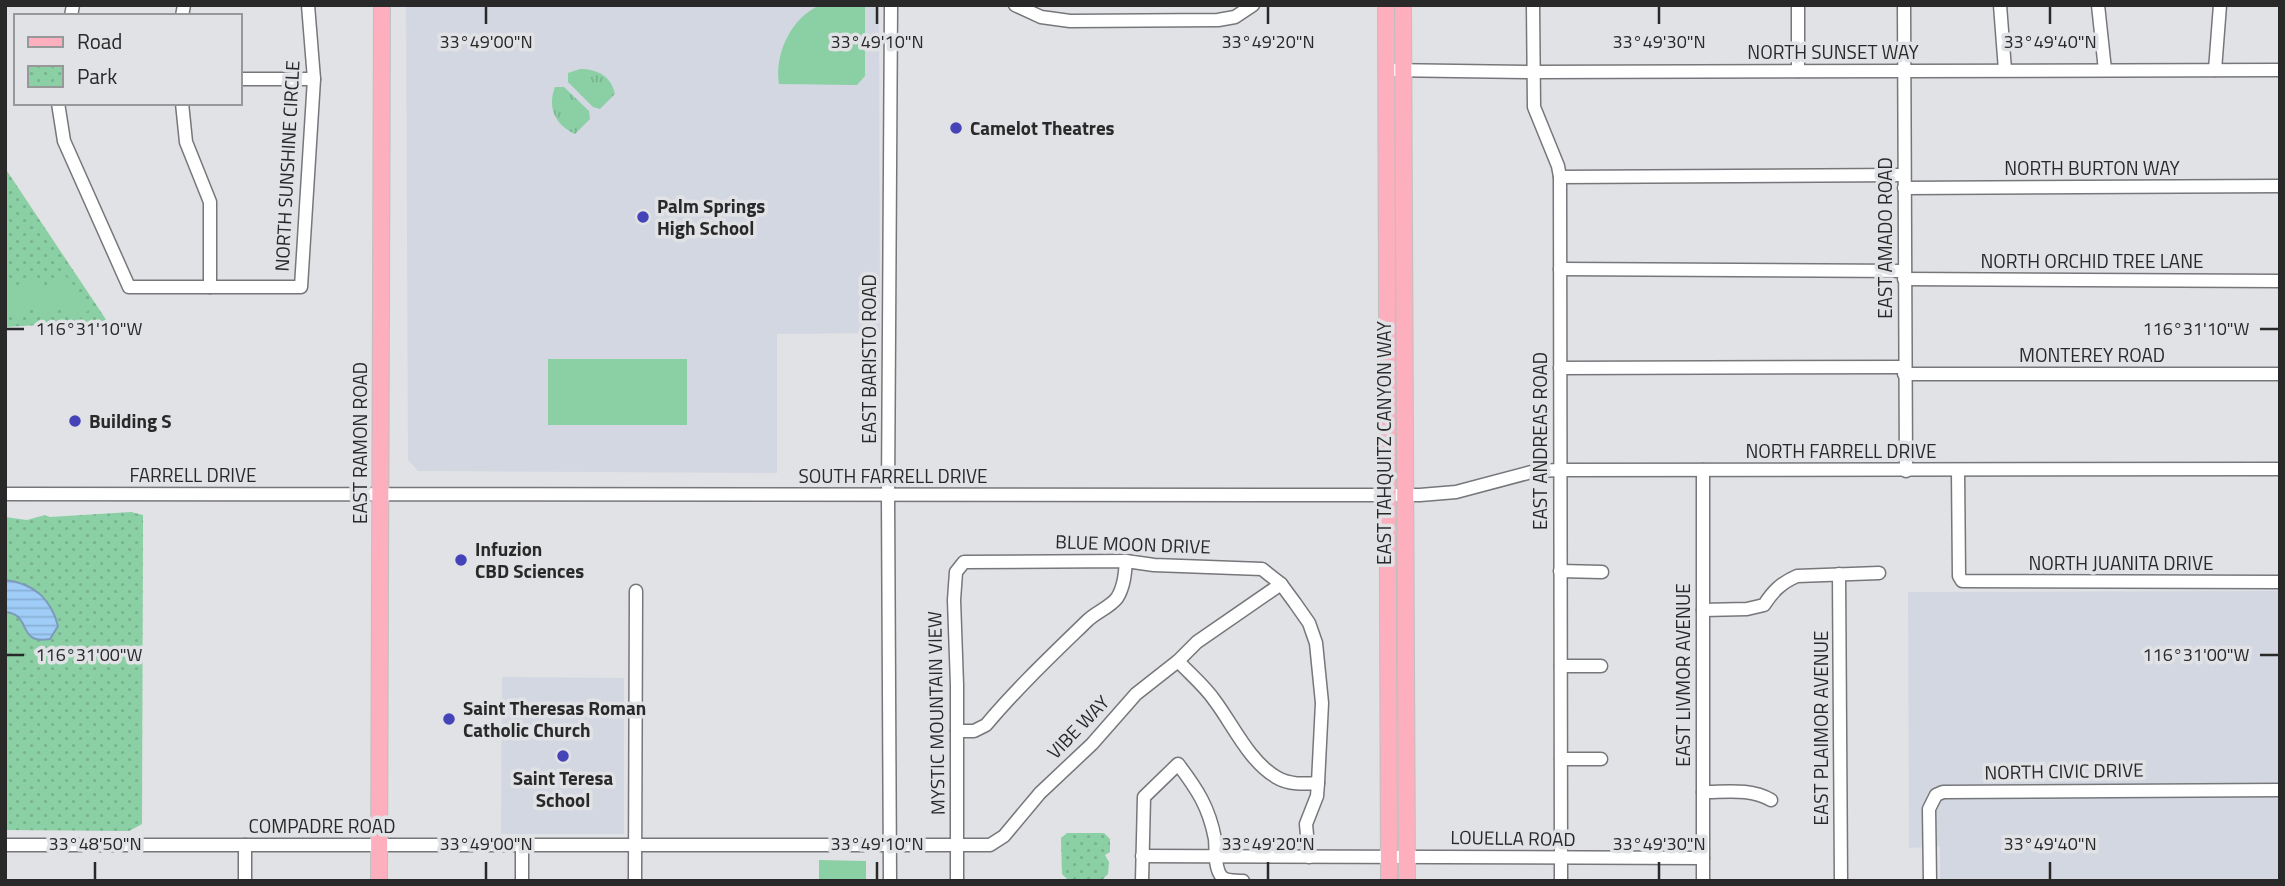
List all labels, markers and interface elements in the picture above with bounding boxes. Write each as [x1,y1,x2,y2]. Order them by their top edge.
legend [14,14,242,105]
text: Road [77,25,122,57]
text: 33°49'00"N [439,28,533,55]
text: 33°49'10"N [830,28,924,55]
text: 33°49'20"N [1221,28,1315,55]
text: 33°49'30"N [1612,28,1706,55]
text: 33°49'40"N [2003,28,2097,55]
street label: NORTH SUNSET WAY [1747,37,1919,66]
text: Park [77,60,117,92]
street label: NORTH SUNSHINE CIRCLE [266,60,307,272]
place label: Camelot Theatres [970,113,1115,142]
marker: Camelot Theatres [948,120,964,136]
street label: NORTH BURTON WAY [2004,153,2181,182]
street label: EAST AMADO ROAD [1870,157,1899,319]
place label: Palm Springs High School [657,191,765,242]
marker: Palm Springs High School [635,209,651,225]
street label: NORTH ORCHID TREE LANE [1980,246,2204,275]
street label: EAST BARISTO ROAD [854,274,883,444]
text: 116°31'10"W [35,315,143,342]
text: 116°31'10"W [2142,315,2250,342]
street label: EAST TAHQUITZ CANYON WAY [1369,320,1398,565]
street label: MONTEREY ROAD [2019,340,2165,369]
street label: EAST ANDREAS ROAD [1525,352,1554,530]
street label: EAST RAMON ROAD [345,362,374,524]
place label: Building S [89,406,172,435]
marker: Building S [67,413,83,429]
street label: NORTH FARRELL DRIVE [1745,436,1937,465]
street label: FARRELL DRIVE [129,460,257,489]
street label: SOUTH FARRELL DRIVE [798,461,988,490]
street label: BLUE MOON DRIVE [1055,526,1211,561]
place label: Infuzion CBD Sciences [475,534,584,585]
street label: NORTH JUANITA DRIVE [2028,548,2214,577]
marker: Infuzion CBD Sciences [453,552,469,568]
street label: EAST LIVMOR AVENUE [1668,583,1697,767]
street label: MYSTIC MOUNTAIN VIEW [919,611,952,815]
street label: EAST PLAIMOR AVENUE [1806,631,1835,825]
text: 116°31'00"W [35,641,143,668]
text: 116°31'00"W [2142,641,2250,668]
street label: VIBE WAY [1040,688,1116,765]
place label: Saint Theresas Roman Catholic Church [463,693,646,744]
marker: Saint Theresas Roman Catholic Church [441,711,457,727]
marker: Saint Teresa School [555,748,571,764]
street label: NORTH CIVIC DRIVE [1984,755,2144,786]
place label: Saint Teresa School [513,763,613,814]
street label: COMPADRE ROAD [249,811,395,840]
street label: LOUELLA ROAD [1450,822,1576,853]
text: 33°48'50"N [48,830,142,857]
text: 33°49'00"N [439,830,533,857]
text: 33°49'10"N [830,830,924,857]
text: 33°49'20"N [1221,830,1315,857]
text: 33°49'30"N [1612,830,1706,857]
text: 33°49'40"N [2003,830,2097,857]

